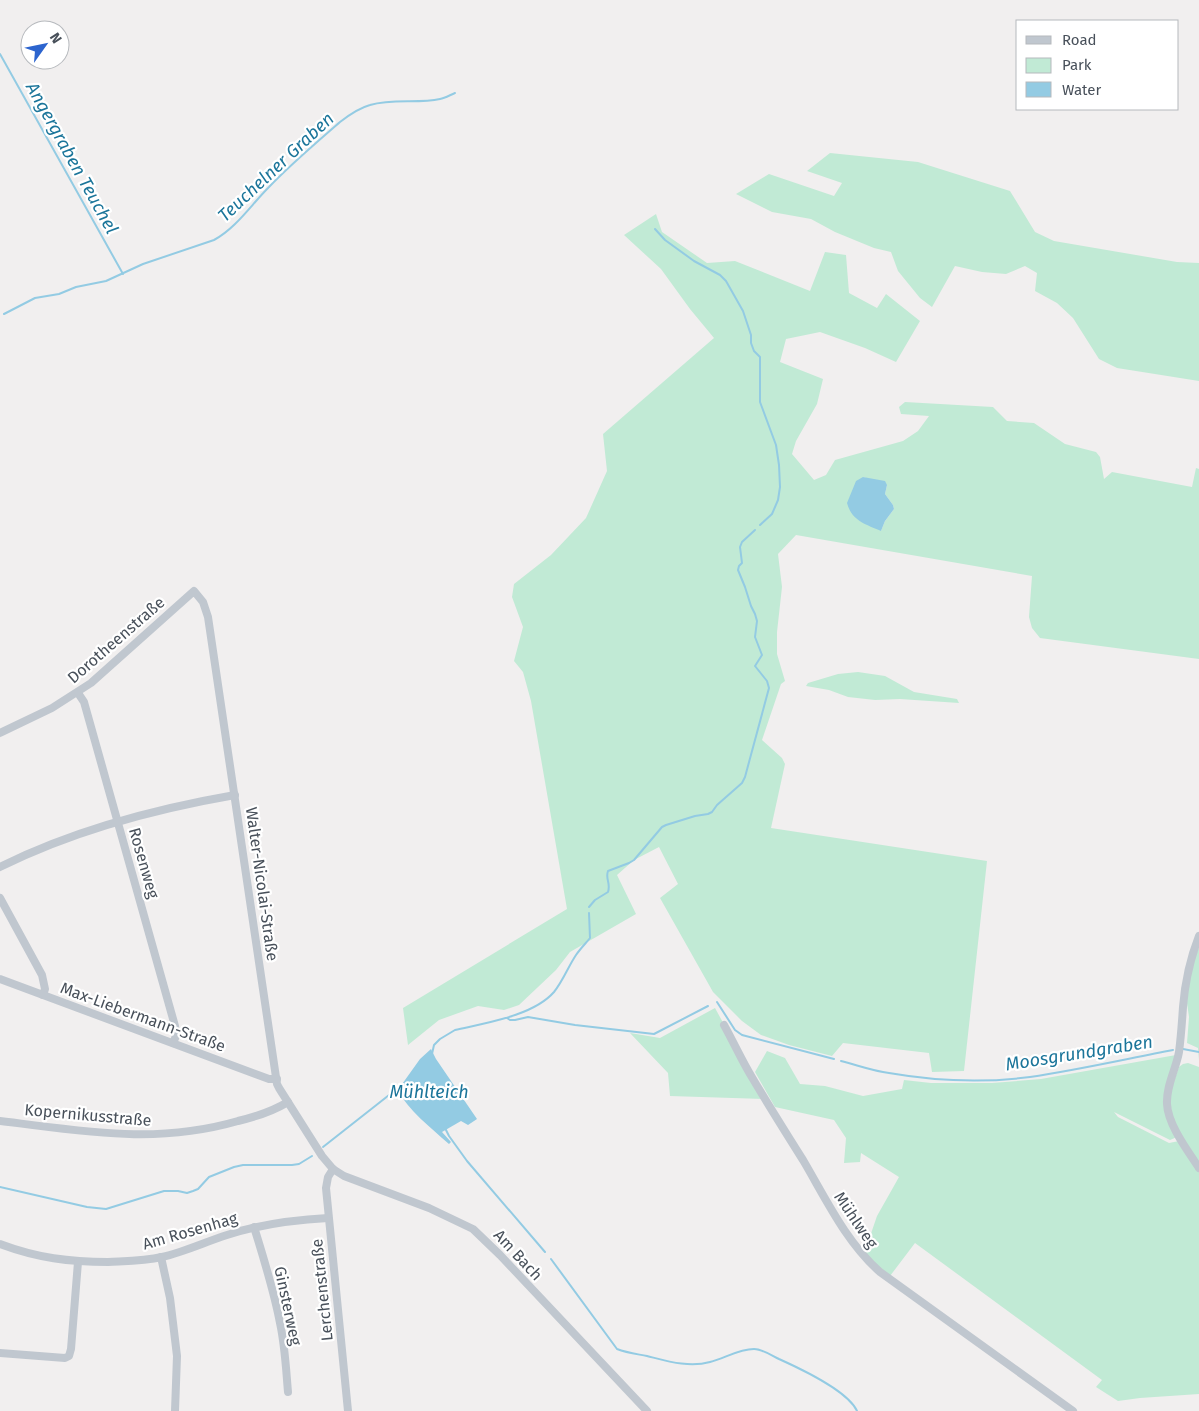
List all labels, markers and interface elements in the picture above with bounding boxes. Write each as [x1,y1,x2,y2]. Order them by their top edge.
north arrow [20,20,70,70]
legend [1016,20,1179,110]
text: N [46,30,65,47]
text: Road [1062,31,1097,49]
text: Park [1062,56,1092,74]
water label: Angergraben Teuchel [21,78,123,238]
text: Water [1062,81,1101,99]
water label: Teuchelner Graben [213,108,339,226]
street label: Dorotheenstraße [64,593,168,687]
street label: Walter-Nicolai-Straße [242,806,282,962]
street label: Rosenweg [125,825,163,901]
street label: Max-Liebermann-Straße [58,978,228,1056]
water label: Moosgrundgraben [1004,1030,1154,1076]
water label: Mühlteich [389,1081,469,1103]
street label: Kopernikusstraße [24,1100,152,1130]
street label: Mühlweg [830,1188,882,1253]
street label: Am Rosenhag [140,1208,240,1254]
street label: Am Bach [490,1226,546,1284]
street label: Lerchenstraße [307,1238,337,1342]
street label: Ginsterweg [270,1265,306,1348]

